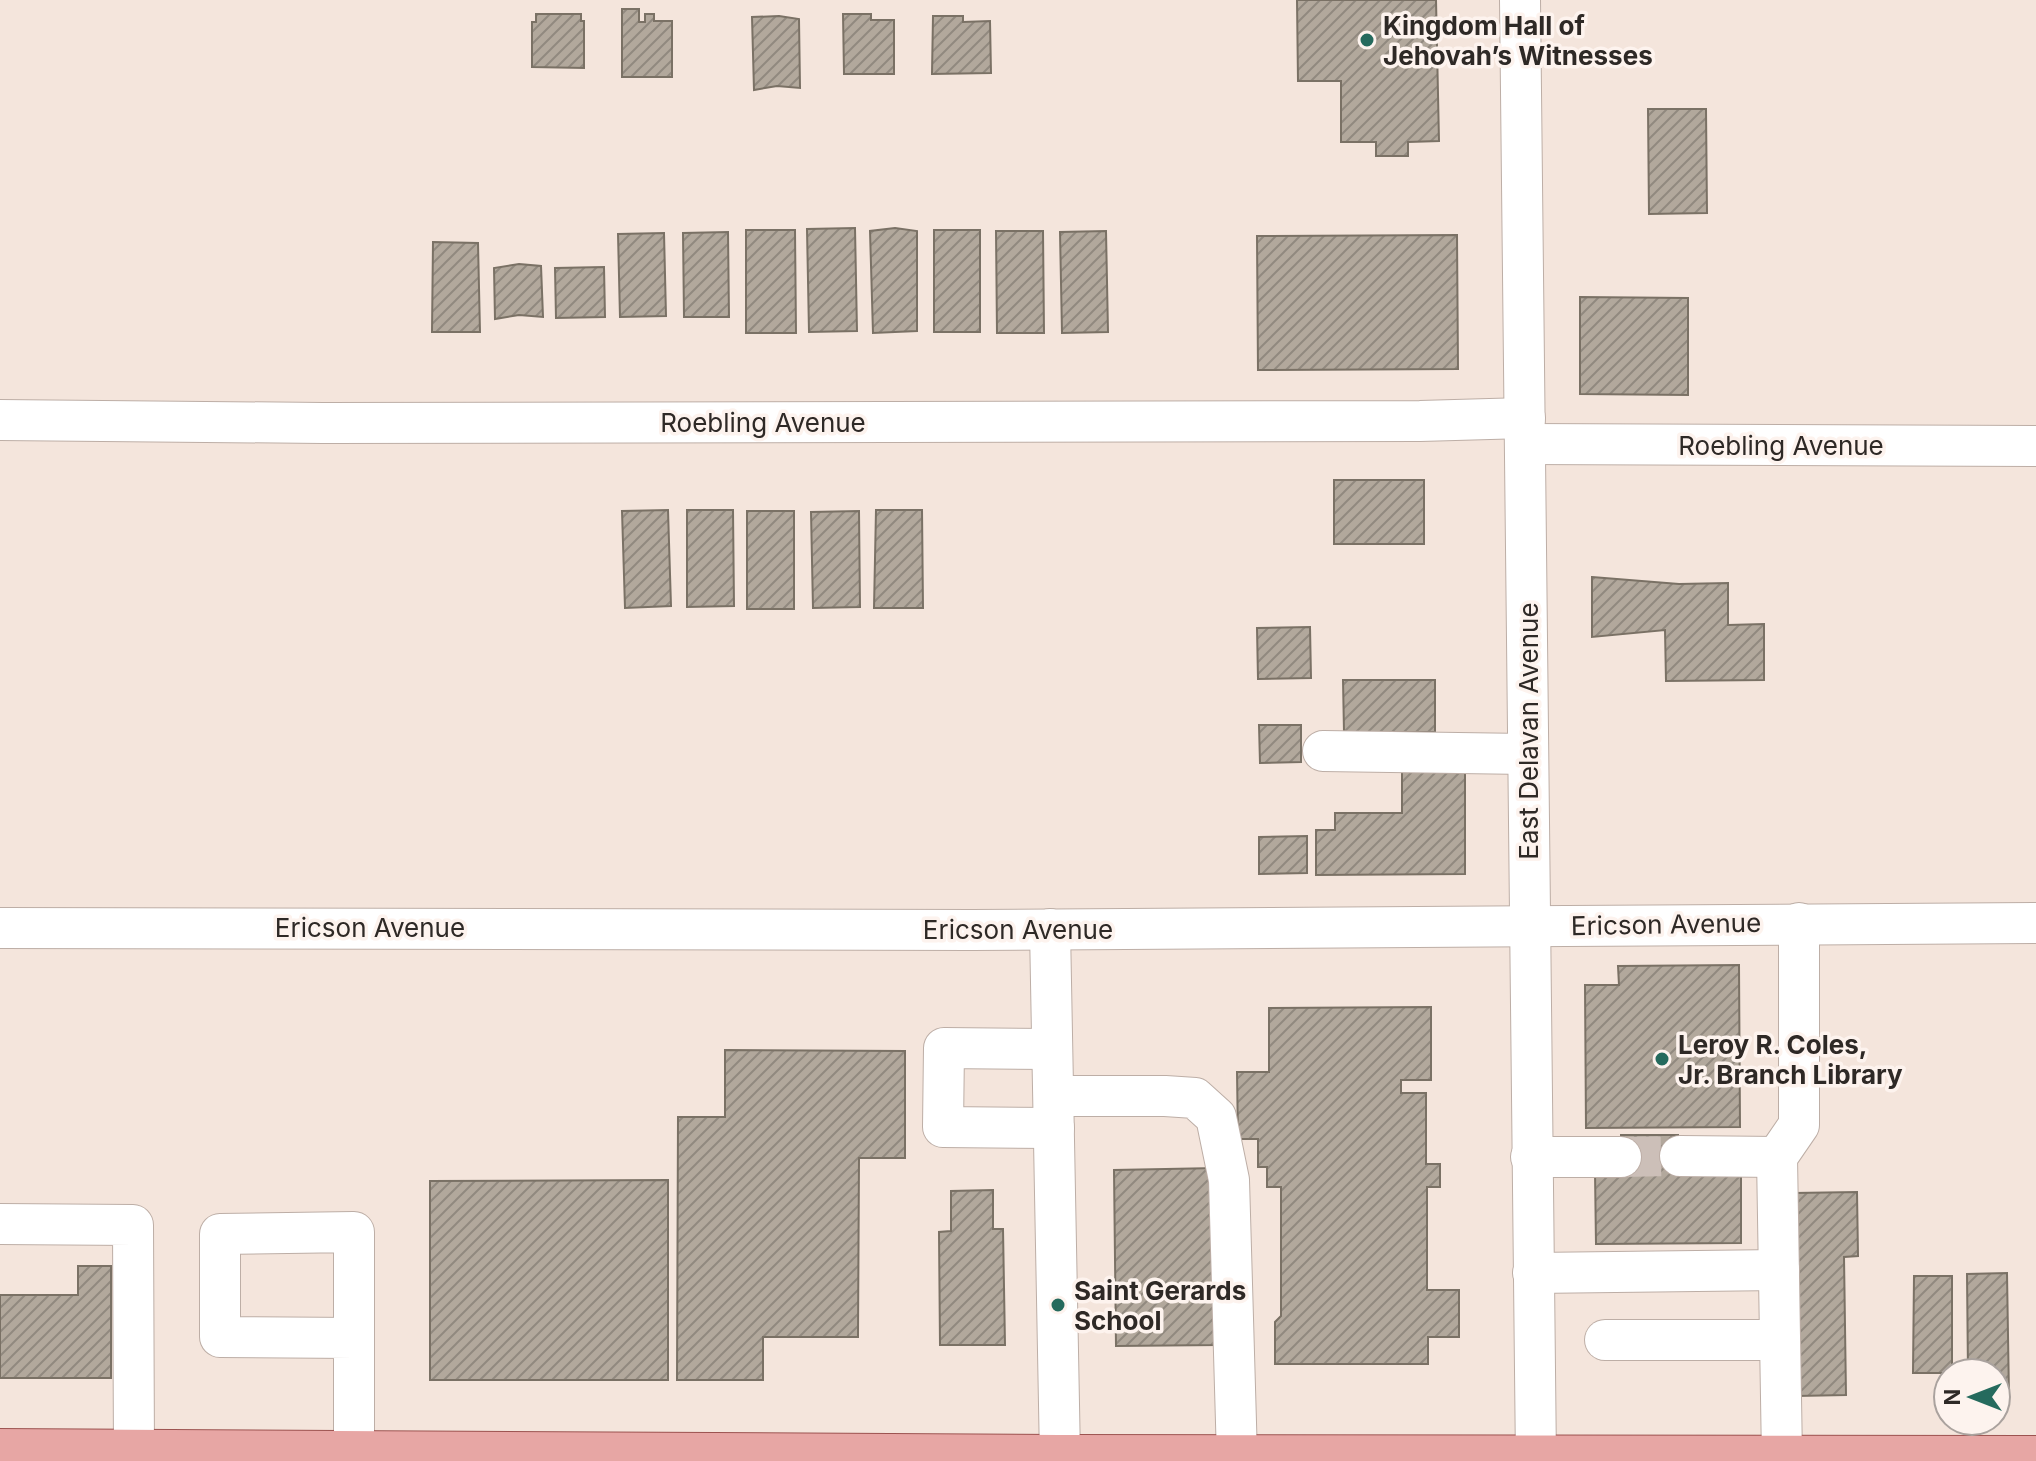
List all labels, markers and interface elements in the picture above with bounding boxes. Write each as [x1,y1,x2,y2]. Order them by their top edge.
place label: Kingdom Hall of Jehovah’s Witnesses [1383,10,1653,71]
marker: Kingdom Hall of Jehovah’s Witnesses [1358,31,1376,49]
street label: Roebling Avenue [660,407,866,438]
street label: Roebling Avenue [1678,430,1884,461]
street label: East Delavan Avenue [1513,602,1544,860]
street label: Ericson Avenue [1571,907,1761,941]
street label: Ericson Avenue [275,912,465,943]
street label: Ericson Avenue [923,914,1113,945]
place label: Leroy R. Coles, Jr. Branch Library [1678,1029,1903,1090]
marker: Leroy R. Coles, Jr. Branch Library [1653,1050,1671,1068]
place label: Saint Gerards School [1074,1275,1246,1336]
marker: Saint Gerards School [1049,1296,1067,1314]
north arrow [1932,1357,2012,1437]
text: N [1939,1389,1965,1405]

